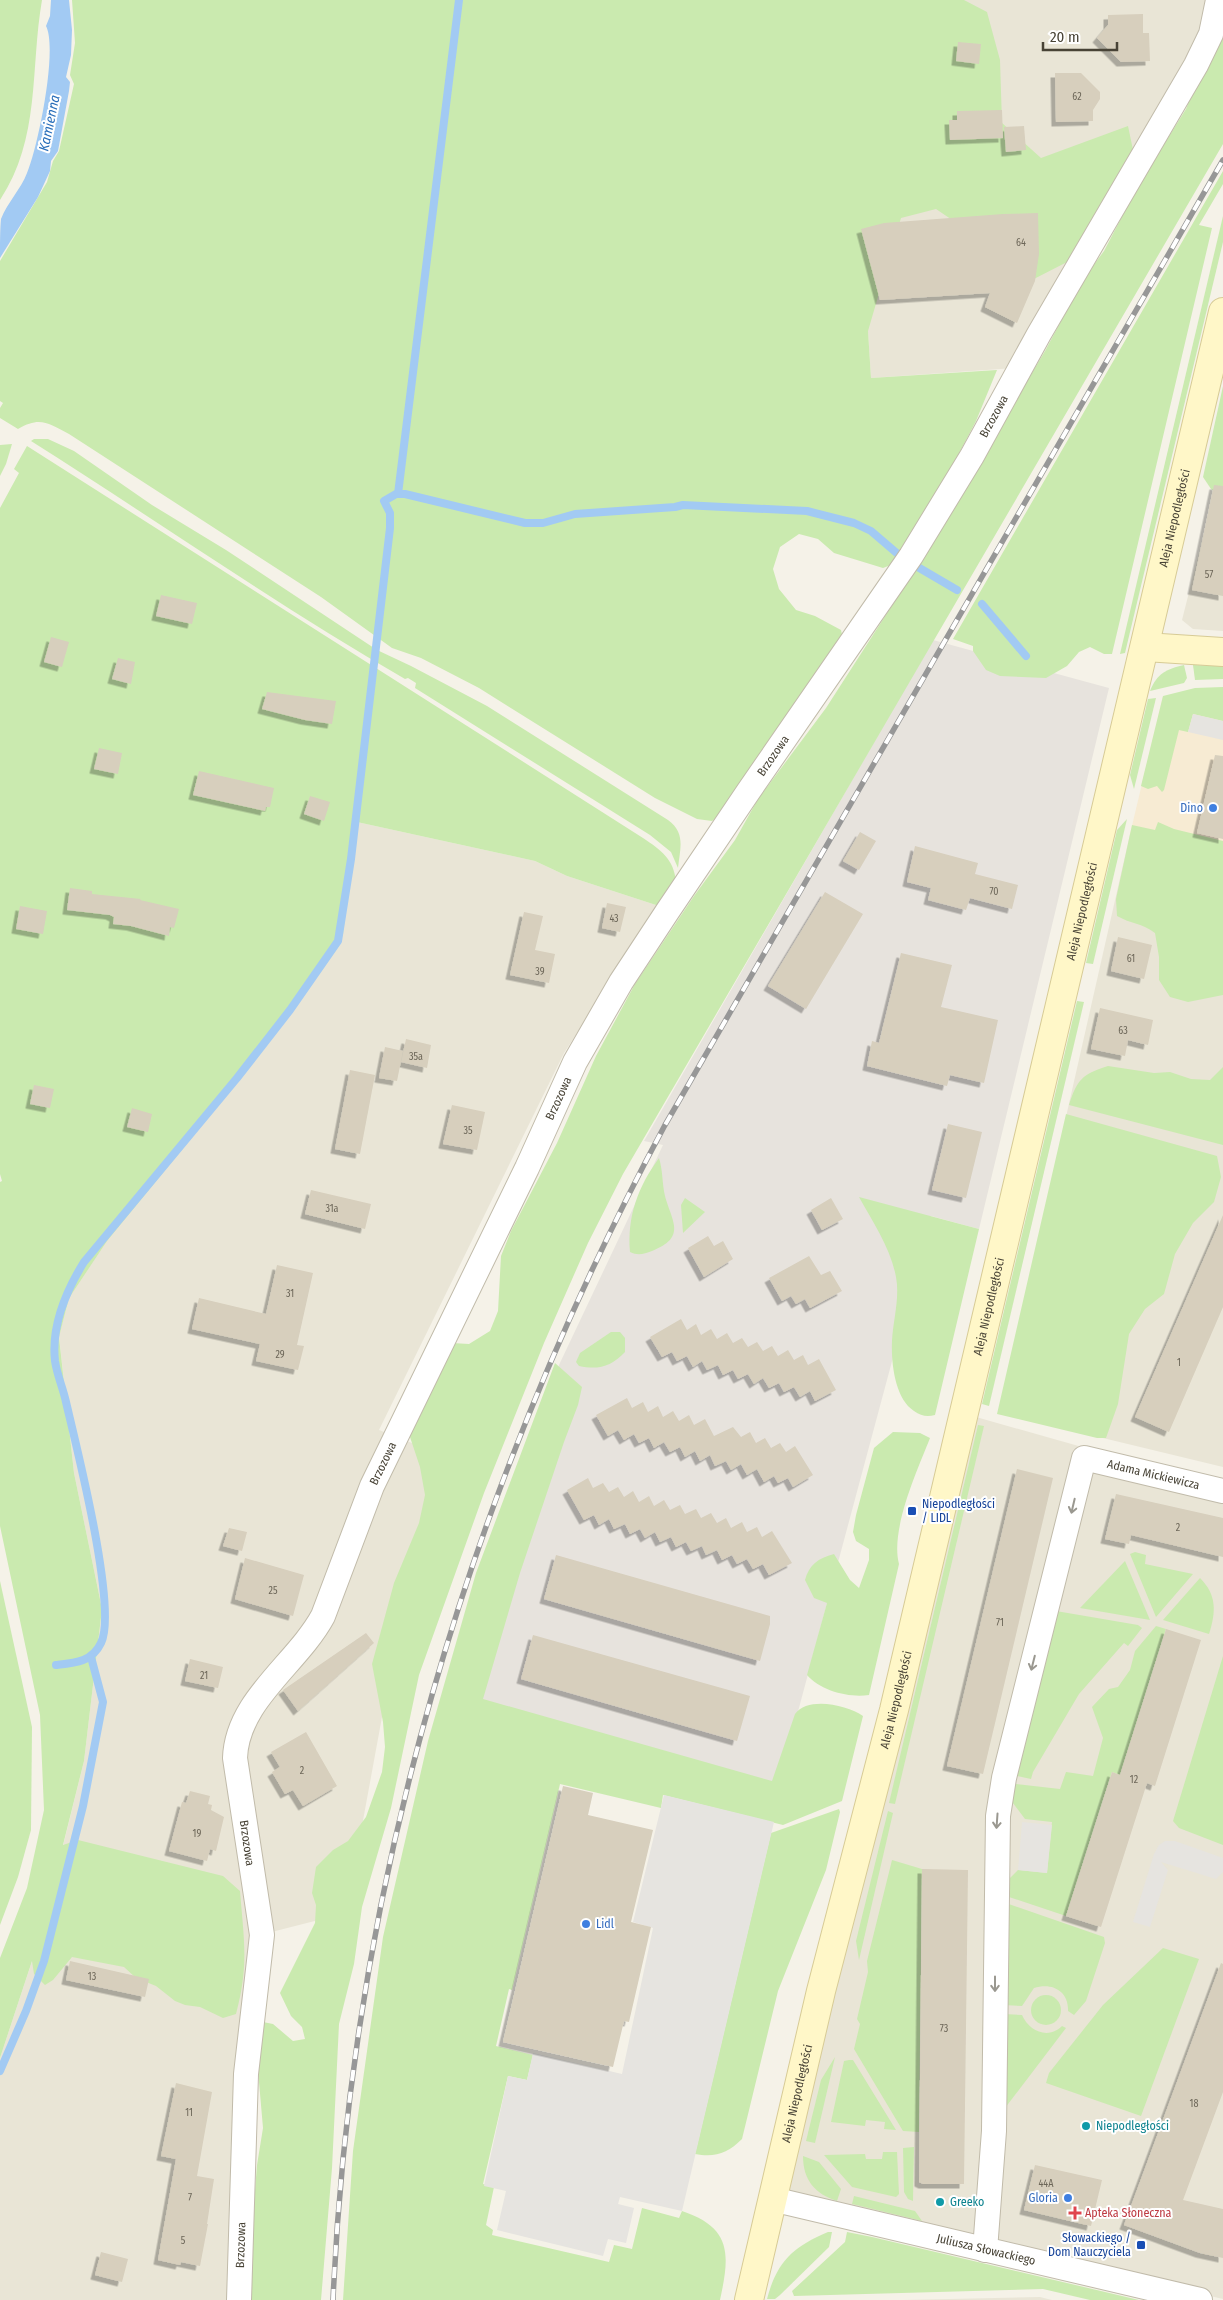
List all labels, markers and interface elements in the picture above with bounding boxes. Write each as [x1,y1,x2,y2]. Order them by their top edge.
scale bar [1043,20,1117,52]
text: 20 m [1050,28,1080,46]
house number: 62 [1072,91,1082,103]
water label: Kamienna [35,93,64,153]
house number: 64 [1016,237,1026,249]
street label: Brzozowa [977,393,1011,440]
street label: Aleja Niepodległości [1156,468,1193,569]
house number: 57 [1205,569,1213,581]
street label: Brzozowa [754,733,792,779]
place label: Dino [1180,801,1203,815]
marker: Dino [1207,802,1219,814]
street label: Aleja Niepodległości [1064,861,1100,962]
house number: 70 [989,886,999,898]
house number: 43 [609,913,619,925]
house number: 61 [1127,953,1135,965]
house number: 39 [535,966,545,978]
house number: 63 [1118,1025,1128,1037]
house number: 35a [409,1051,423,1063]
street label: Brzozowa [543,1074,574,1122]
house number: 35 [463,1125,473,1137]
house number: 31a [325,1203,339,1215]
street label: Aleja Niepodległości [971,1256,1007,1357]
house number: 31 [286,1288,294,1300]
house number: 29 [275,1349,285,1361]
house number: 1 [1177,1357,1181,1369]
street label: Brzozowa [367,1440,399,1487]
street label: Adama Mickiewicza [1106,1457,1201,1492]
place label: Niepodległości / LIDL [922,1497,995,1525]
one-way arrow [1068,1497,1077,1513]
marker: Niepodległości / LIDL [906,1505,918,1517]
house number: 2 [1176,1522,1181,1534]
house number: 25 [269,1585,278,1597]
house number: 71 [996,1617,1004,1629]
street label: Aleja Niepodległości [877,1650,915,1750]
one-way arrow [1028,1655,1037,1671]
house number: 21 [200,1670,208,1682]
house number: 2 [300,1765,305,1777]
house number: 12 [1130,1774,1139,1786]
one-way arrow [993,1813,1002,1829]
street label: Brzozowa [237,1819,257,1867]
house number: 19 [193,1828,202,1840]
place label: Lidl [596,1917,614,1931]
marker: Lidl [580,1918,592,1930]
house number: 13 [88,1971,97,1983]
one-way arrow [990,1976,1000,1992]
house number: 73 [940,2023,949,2035]
street label: Aleja Niepodległości [779,2043,815,2144]
house number: 18 [1190,2098,1198,2110]
house number: 11 [185,2107,193,2119]
place label: Niepodległości [1096,2119,1169,2133]
marker: Niepodległości [1080,2120,1092,2132]
house number: 44A [1039,2178,1054,2190]
place label: Gloria [1029,2191,1058,2205]
house number: 7 [188,2192,192,2204]
marker: Gloria [1062,2192,1074,2204]
place label: Greeko [950,2195,984,2209]
marker: Greeko [934,2196,946,2208]
place label: Apteka Słoneczna [1085,2206,1172,2220]
marker: Apteka Słoneczna [1069,2207,1081,2219]
street label: Brzozowa [233,2222,248,2268]
street label: Juliusza Słowackiego [935,2231,1037,2268]
place label: Słowackiego / Dom Nauczyciela [1048,2231,1131,2259]
house number: 5 [181,2235,186,2247]
marker: Słowackiego / Dom Nauczyciela [1135,2239,1147,2251]

